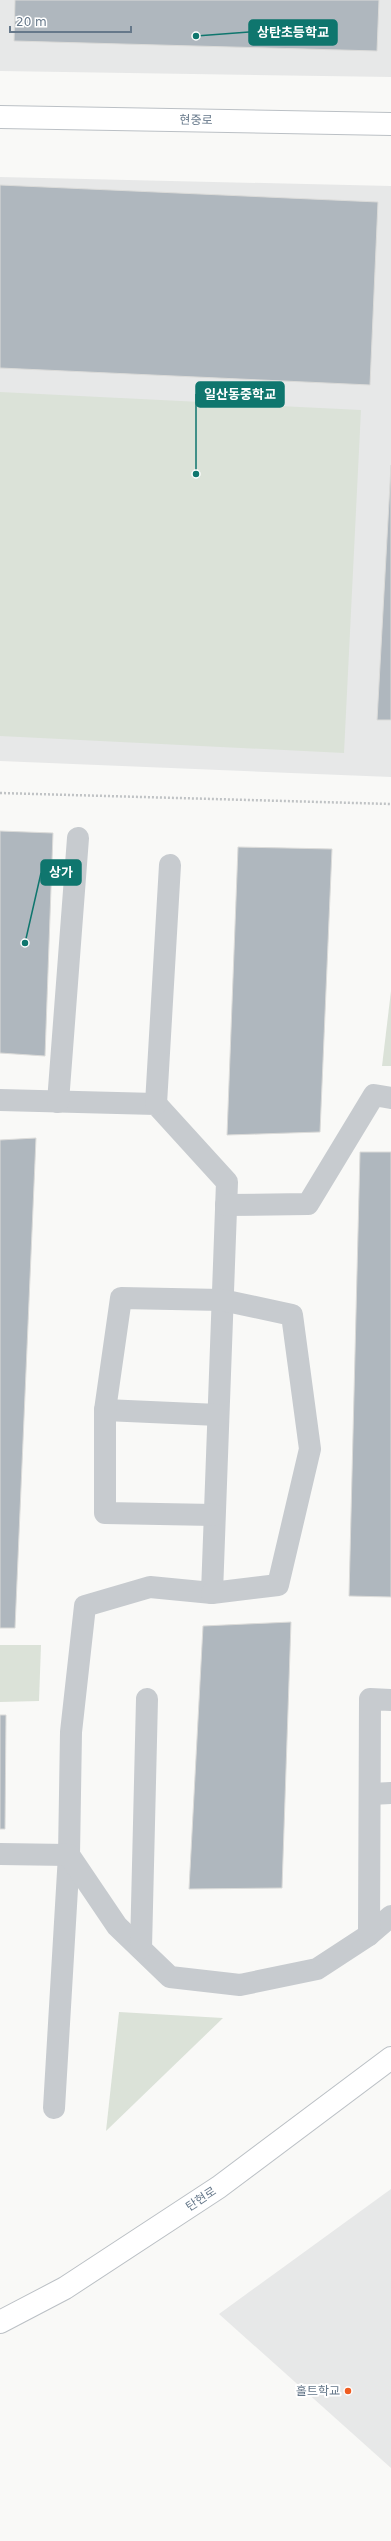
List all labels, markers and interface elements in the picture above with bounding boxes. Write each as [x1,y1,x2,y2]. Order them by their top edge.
scale bar [10,8,131,34]
text: 20 m [16,15,47,29]
callout: 상탄초등학교 [249,20,337,45]
text: 상탄초등학교 [257,25,329,40]
street label: 현중로 [179,113,213,127]
callout: 일산동중학교 [196,382,284,407]
text: 일산동중학교 [204,387,276,402]
callout: 상가 [41,860,81,885]
text: 상가 [49,865,73,880]
street label: 탄현로 [183,2184,219,2214]
place label: 홀트학교 [296,2384,340,2398]
marker: 홀트학교 [343,2386,353,2396]

